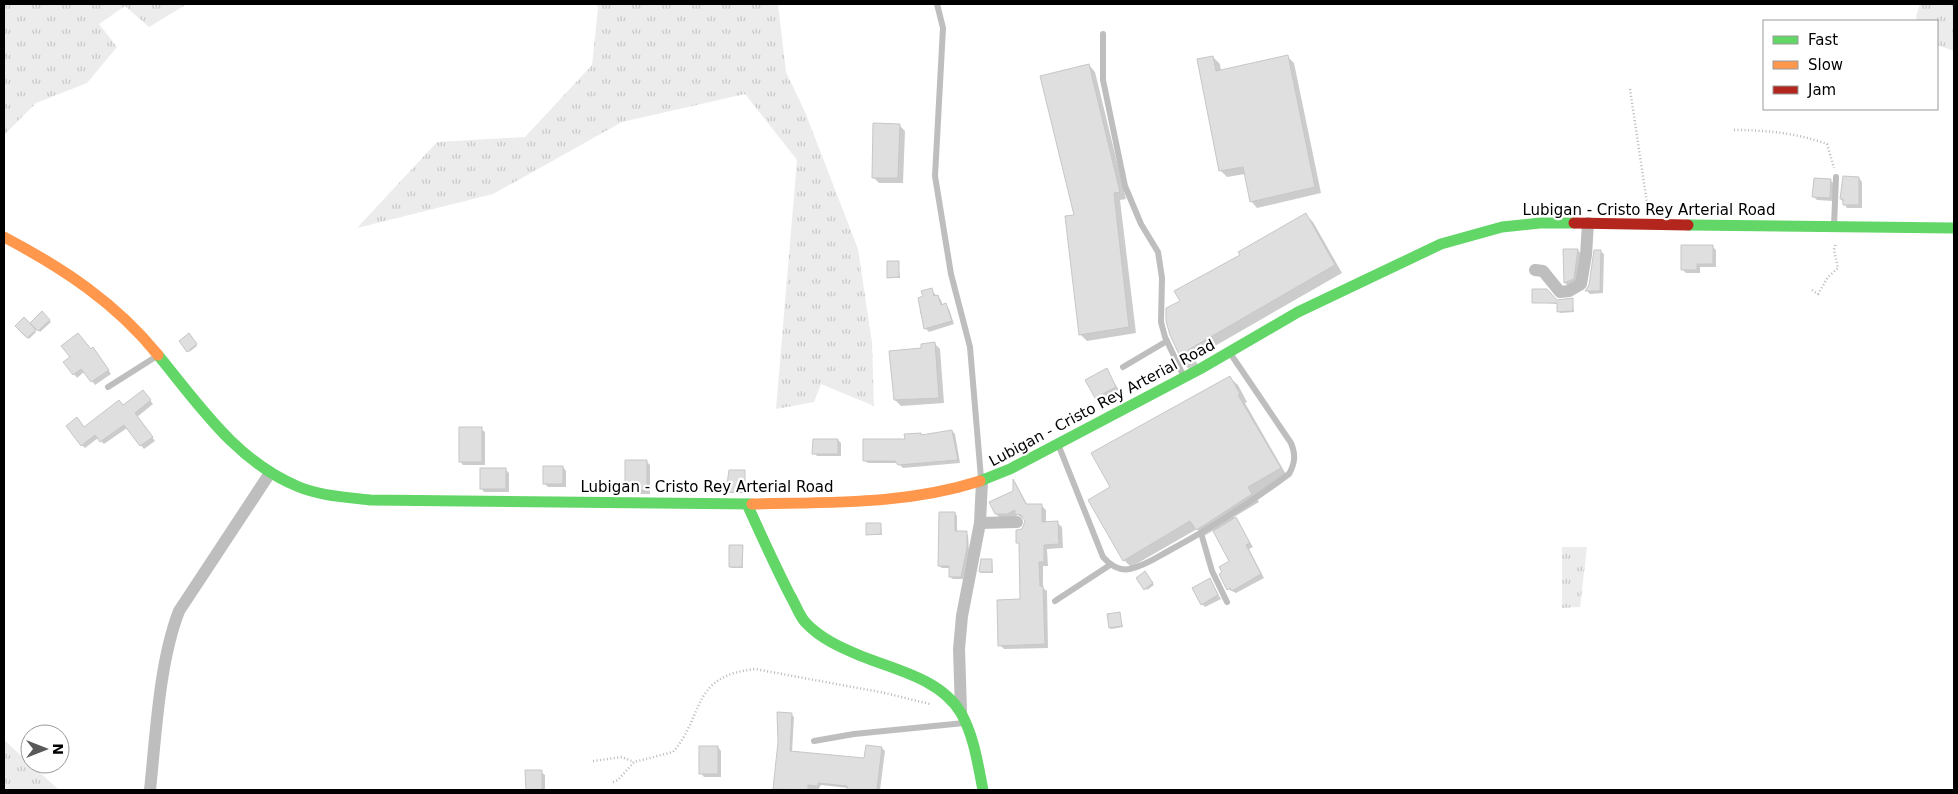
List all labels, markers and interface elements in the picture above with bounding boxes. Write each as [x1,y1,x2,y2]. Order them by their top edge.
legend [1763,20,1938,110]
text: Fast [1808,31,1838,49]
text: Slow [1808,56,1843,74]
text: Jam [1807,81,1836,99]
street label: Lubigan - Cristo Rey Arterial Road [1522,201,1776,219]
street label: Lubigan - Cristo Rey Arterial Road [986,336,1218,470]
street label: Lubigan - Cristo Rey Arterial Road [580,478,834,496]
north arrow [20,724,70,774]
text: N [50,743,66,755]

